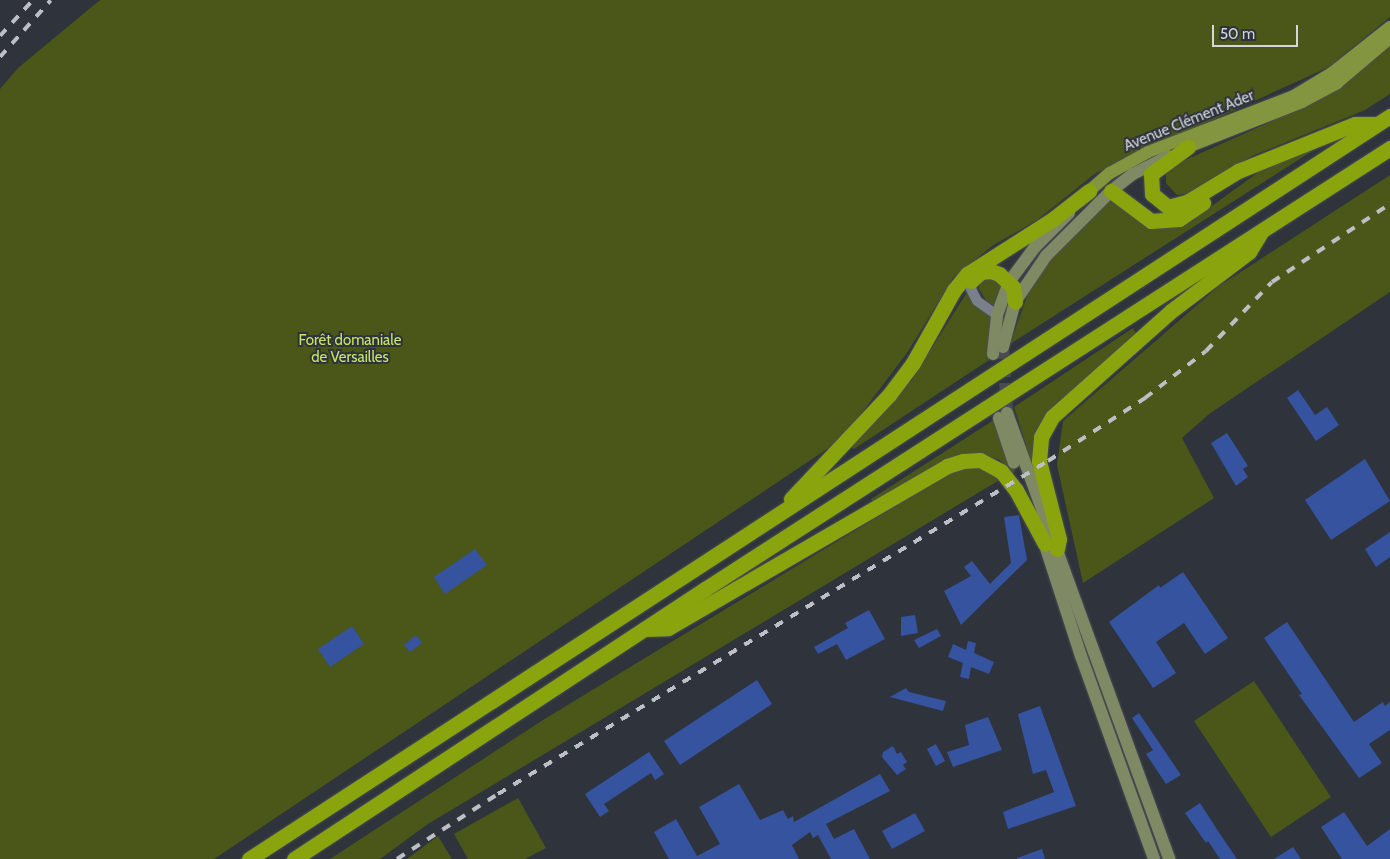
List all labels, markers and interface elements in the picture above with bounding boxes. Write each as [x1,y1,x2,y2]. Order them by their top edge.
scale bar [1215,15,1301,47]
text: 50 m [1220,25,1255,43]
street label: Avenue Clément Ader [1121,87,1257,155]
park label: Forêt domaniale de Versailles [299,331,401,366]

